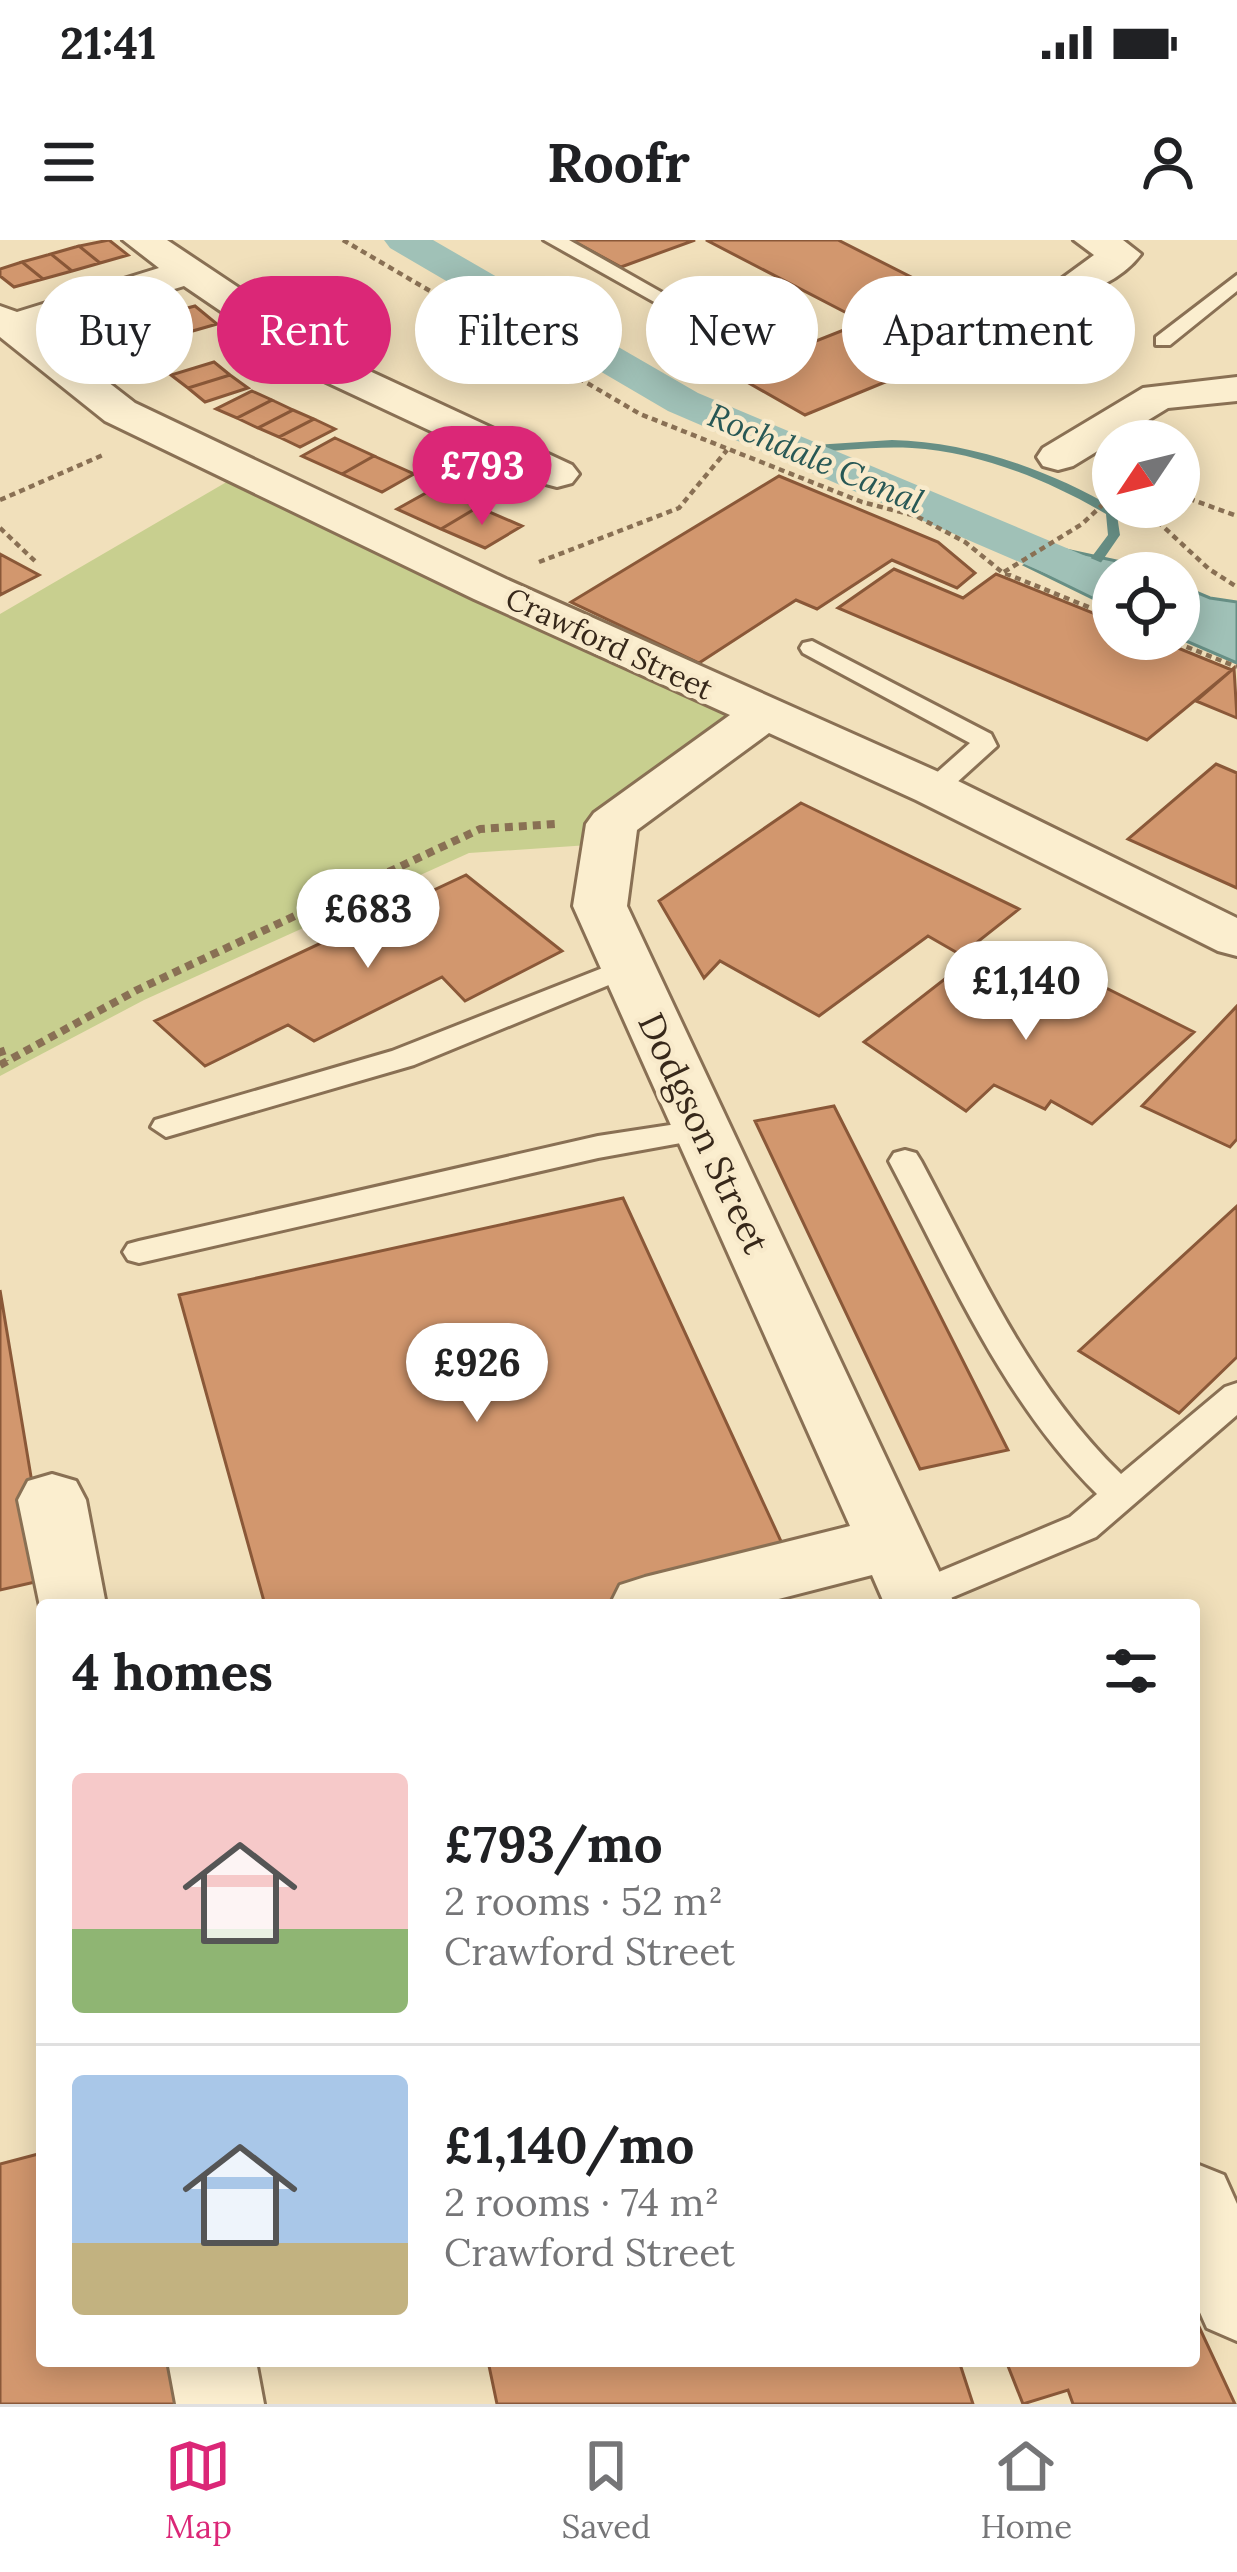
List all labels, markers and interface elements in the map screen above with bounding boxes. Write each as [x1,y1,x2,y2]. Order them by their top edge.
text: 21:41 [60,14,156,71]
text: Roofr [547,128,690,197]
icon: menu [36,129,102,195]
icon: person [1135,129,1201,195]
chip: Buy [36,276,193,384]
chip: Rent [217,276,391,384]
chip: Filters [415,276,622,384]
chip: New [646,276,818,384]
chip: Apartment [842,276,1135,384]
water label: Rochdale Canal [702,394,930,522]
north arrow [1092,420,1200,528]
map controls [1092,420,1200,660]
pin: £793 [411,426,553,528]
text: £793 [440,440,524,490]
button: locate [1092,552,1200,660]
street label: Crawford Street [500,579,719,708]
pin: £683 [297,869,439,971]
text: £683 [324,883,412,933]
pin: £1,140 [928,941,1124,1043]
text: £1,140 [971,955,1081,1005]
street label: Dodgson Street [628,1005,780,1261]
pin: £926 [406,1323,548,1425]
text: £926 [433,1337,521,1387]
icon: filters [1098,1638,1164,1704]
text: 4 homes [72,1639,273,1704]
text: £793/mo [444,1811,663,1876]
icon: home [168,1821,312,1965]
text: 2 rooms · 52 m² [444,1876,723,1926]
text: Crawford Street [444,1926,735,1976]
text: £1,140/mo [444,2112,694,2177]
icon: home [168,2123,312,2267]
text: 2 rooms · 74 m² [444,2177,719,2227]
text: Crawford Street [444,2227,735,2277]
tab: Map [165,2433,232,2547]
tab: Saved [561,2433,651,2547]
tab: Home [980,2433,1072,2547]

